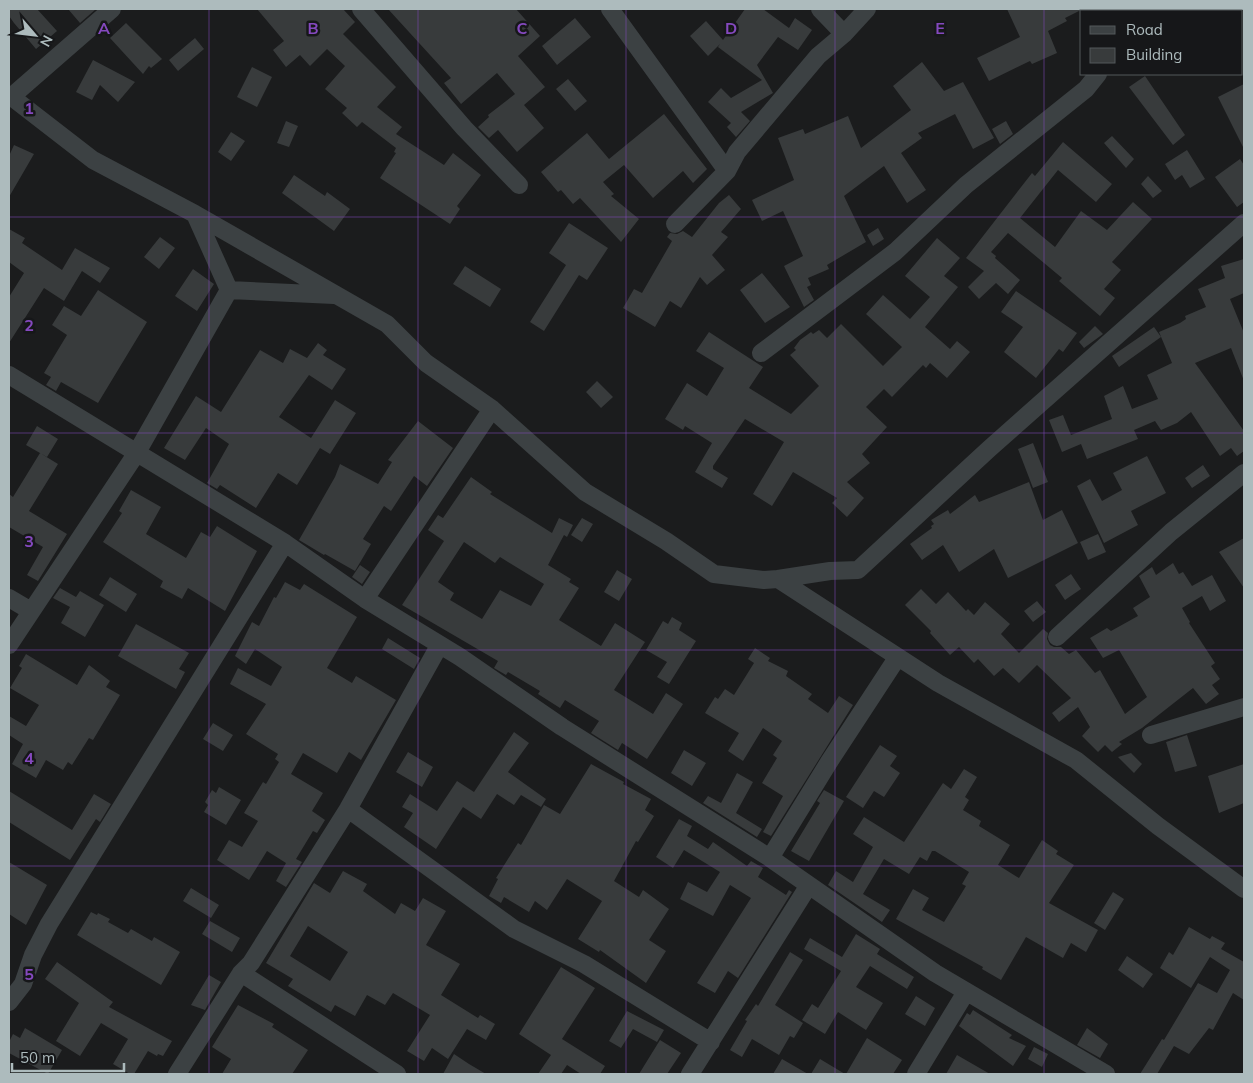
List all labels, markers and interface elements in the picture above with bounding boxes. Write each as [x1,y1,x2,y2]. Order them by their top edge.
north arrow [10,10,60,60]
legend [1080,10,1243,75]
text: A [98,18,110,38]
text: B [307,18,319,38]
text: C [517,18,528,38]
text: D [725,18,737,38]
text: E [935,18,945,38]
text: Road [1126,20,1163,39]
text: N [36,32,57,50]
text: Building [1126,45,1182,64]
text: 1 [24,98,34,118]
text: 2 [24,315,34,335]
text: 3 [24,531,34,551]
text: 4 [24,748,34,768]
text: 5 [24,964,34,984]
scale bar [12,1040,125,1072]
text: 50 m [20,1048,55,1067]

